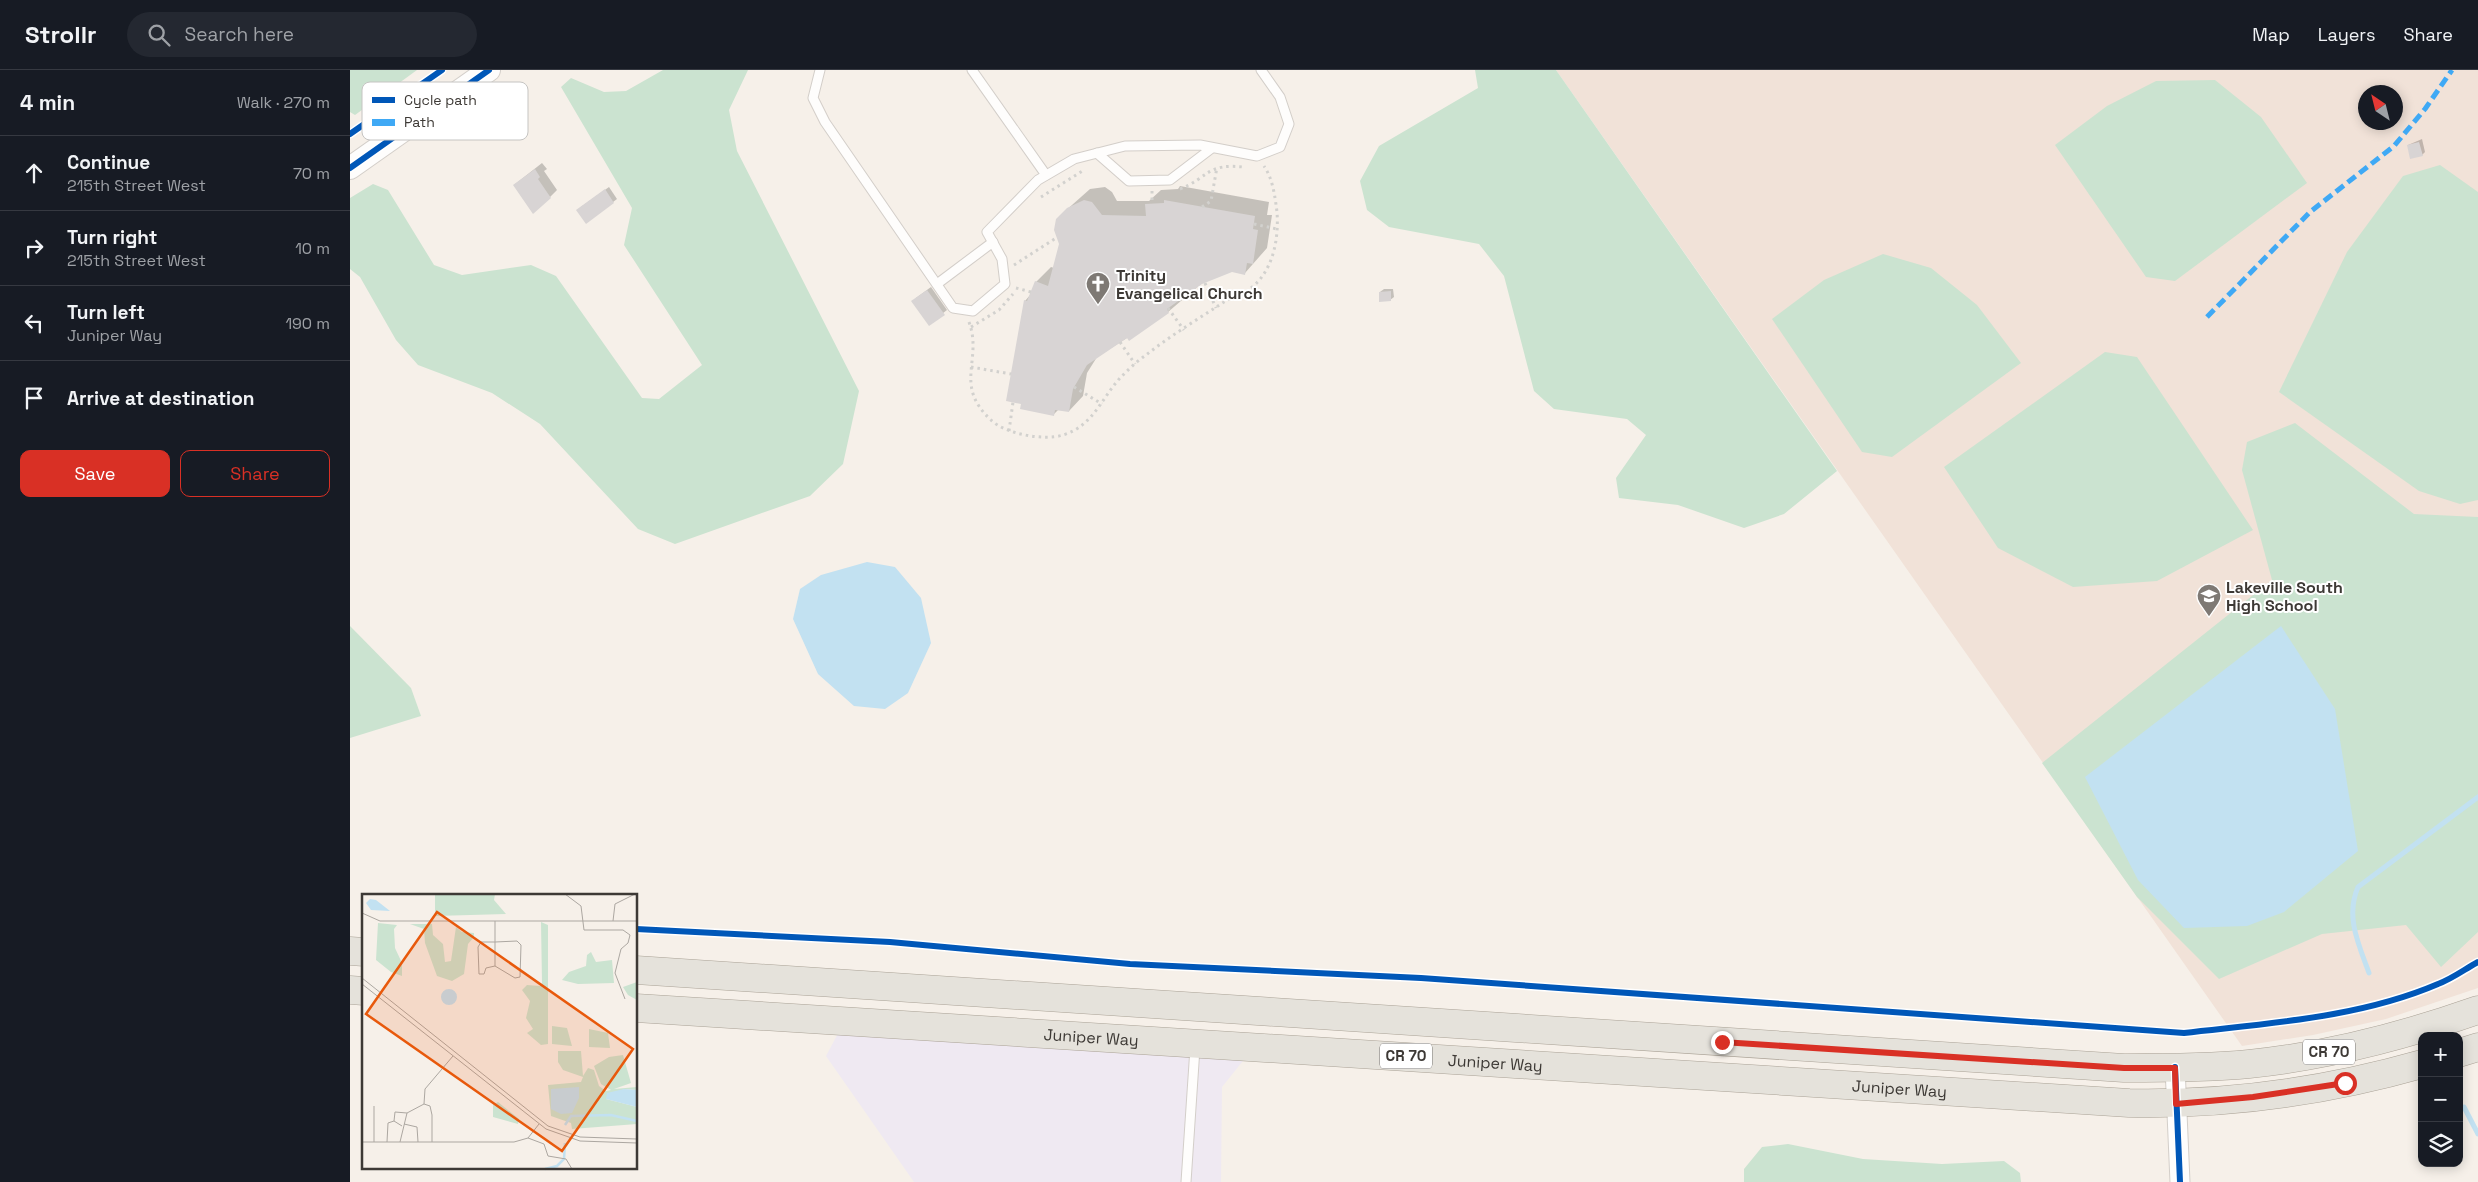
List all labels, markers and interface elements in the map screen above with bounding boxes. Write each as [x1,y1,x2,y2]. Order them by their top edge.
search box [127,12,477,57]
text: Strollr [25,19,97,50]
icon: search [145,21,173,49]
text: Search here [185,22,294,47]
text: Map [2252,23,2290,46]
text: Layers [2318,23,2375,46]
text: Share [2403,23,2453,46]
legend [362,82,528,140]
north arrow [2358,85,2403,130]
text: 4 min [20,89,75,116]
text: Cycle path [404,91,477,109]
text: Walk · 270 m [237,92,330,113]
text: Path [404,113,435,131]
text: Continue [67,150,150,175]
icon: ahead [20,159,48,187]
text: 70 m [293,163,330,184]
text: 215th Street West [67,175,206,196]
text: Turn right [67,225,157,250]
icon: right [20,234,48,262]
text: 10 m [295,238,330,259]
text: 215th Street West [67,250,206,271]
place label: Trinity Evangelical Church [1116,265,1263,304]
church icon: Trinity Evangelical Church [1085,271,1111,305]
text: Turn left [67,300,145,325]
icon: left [20,309,48,337]
text: 190 m [285,313,330,334]
text: Juniper Way [67,325,162,346]
icon: arrive [20,384,48,412]
text: Arrive at destination [67,386,255,411]
button: Save [20,450,170,497]
button: Share [180,450,330,497]
place label: Lakeville South High School [2226,577,2343,616]
school or university icon: Lakeville South High School [2196,583,2222,617]
inset map [362,894,638,1170]
street label: Juniper Way [1043,1024,1139,1051]
route end [1711,1031,1734,1054]
map controls [2418,1032,2463,1167]
button: + [2418,1032,2463,1077]
road number: CR 70 [2303,1040,2355,1064]
road number: CR 70 [1380,1044,1432,1068]
street label: Juniper Way [1447,1050,1543,1077]
route start [2334,1072,2357,1095]
street label: Juniper Way [1851,1075,1948,1102]
button: − [2418,1077,2463,1122]
button: layers [2418,1122,2463,1167]

